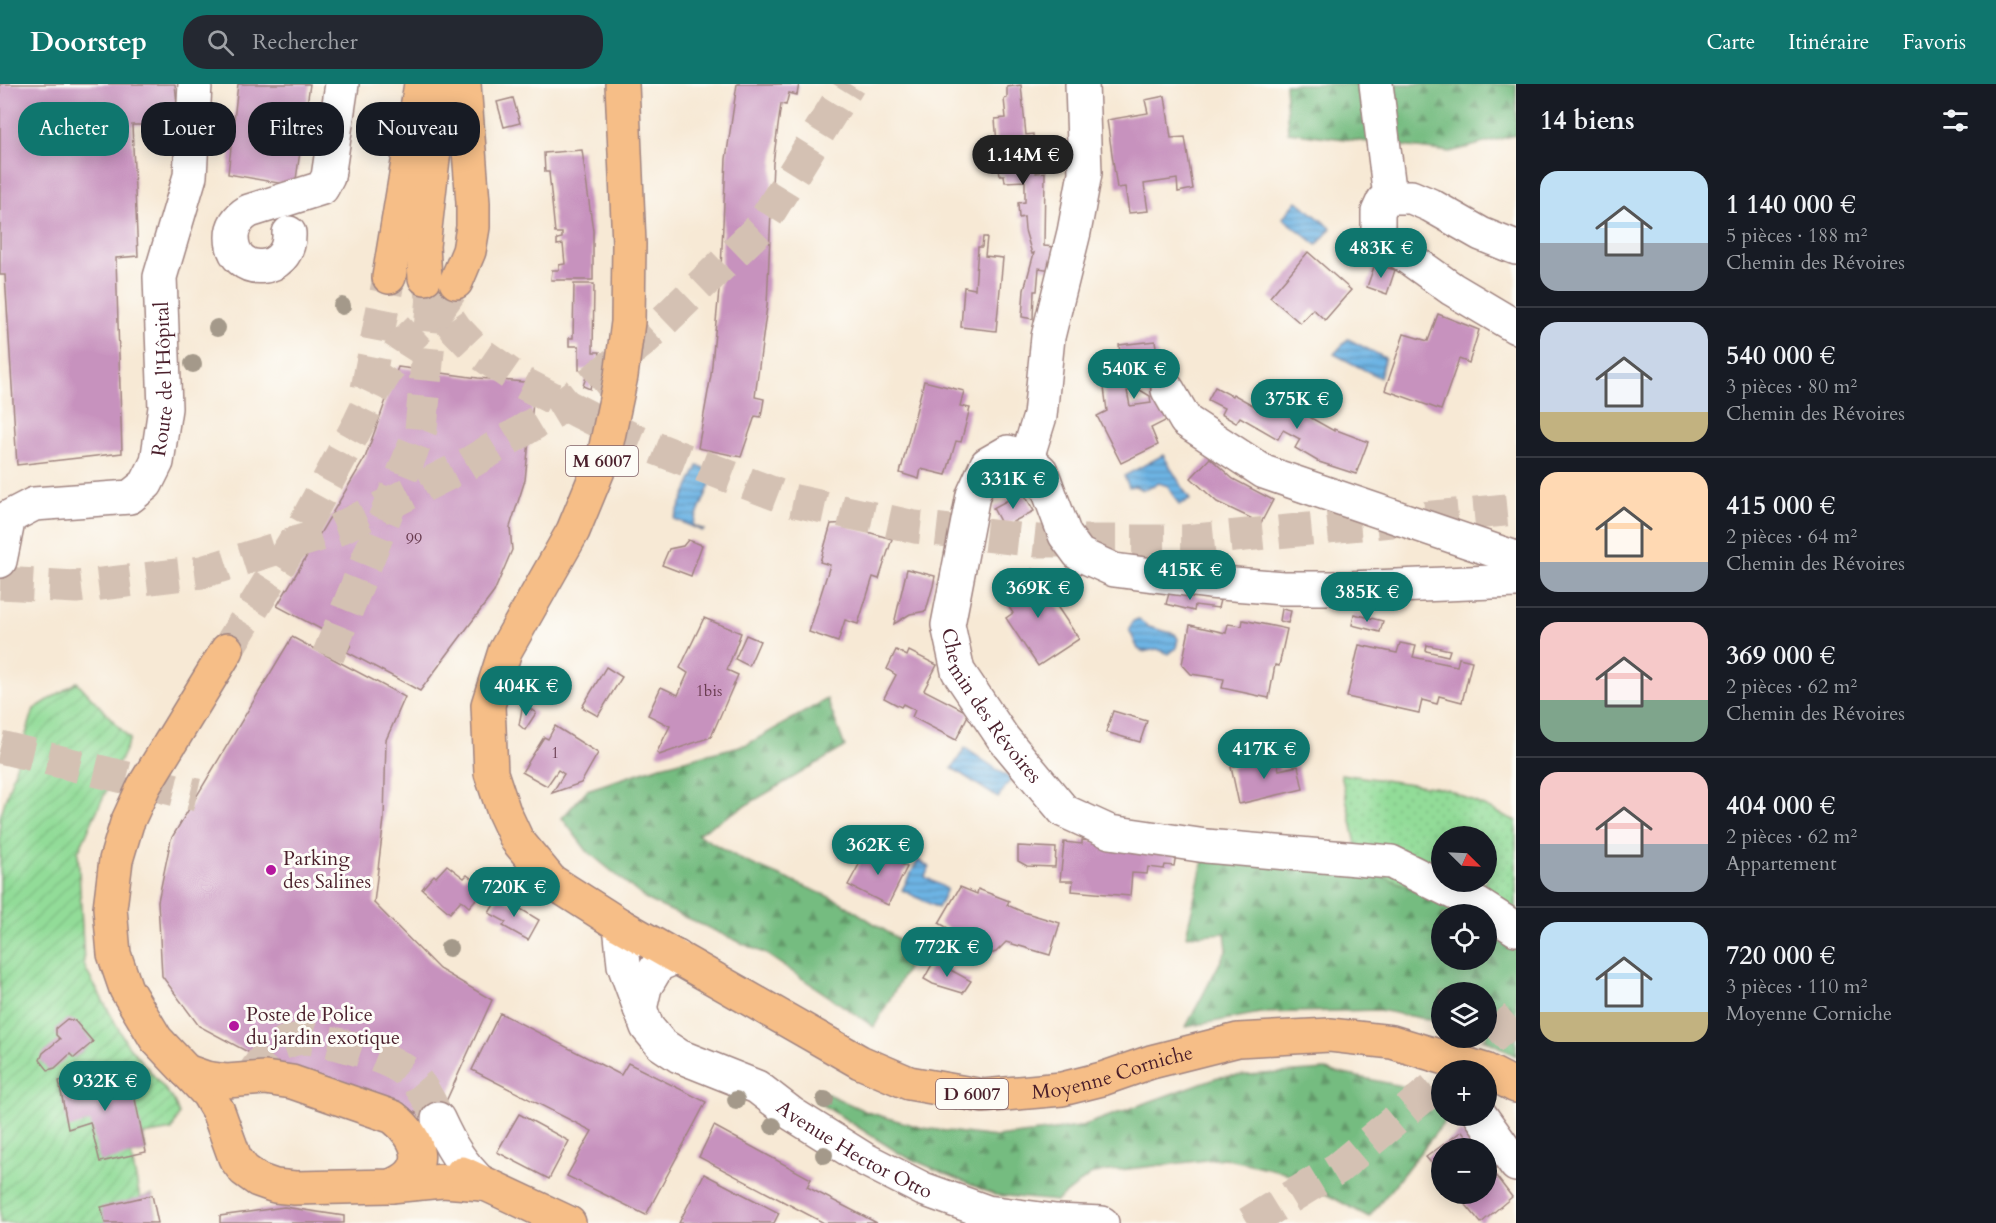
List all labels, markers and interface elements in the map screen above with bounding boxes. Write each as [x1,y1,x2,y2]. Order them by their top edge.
search box [183,15,603,69]
text: Doorstep [30,23,147,61]
icon: search [204,26,237,59]
text: Rechercher [252,27,358,57]
text: Carte [1706,28,1755,57]
text: Itinéraire [1788,28,1869,57]
text: Favoris [1902,28,1966,57]
chip: Acheter [18,102,129,156]
chip: Louer [141,102,236,156]
chip: Filtres [248,102,344,156]
chip: Nouveau [356,102,480,156]
text: 14 biens [1540,103,1635,138]
icon: filters [1939,104,1972,137]
pin: 1.14M € [968,135,1078,186]
text: 1.14M € [986,141,1060,168]
text: 1 140 000 € [1726,187,1856,222]
icon: home [1588,195,1660,267]
text: 5 pièces · 188 m² [1726,222,1867,249]
pin: 483K € [1332,228,1430,279]
text: 483K € [1349,234,1413,261]
text: Chemin des Révoires [1726,249,1905,276]
street label: Route de l'Hôpital [145,301,179,458]
text: 540 000 € [1726,338,1835,373]
icon: home [1588,346,1660,418]
pin: 540K € [1085,349,1183,400]
text: 540K € [1102,355,1166,382]
text: 3 pièces · 80 m² [1726,373,1857,400]
pin: 375K € [1248,379,1346,430]
text: 375K € [1265,385,1329,412]
text: Chemin des Révoires [1726,400,1905,427]
road number: M 6007 [566,446,638,476]
pin: 331K € [964,459,1062,510]
text: 331K € [981,465,1045,492]
text: 415 000 € [1726,488,1835,523]
icon: home [1588,496,1660,568]
text: 2 pièces · 64 m² [1726,523,1857,550]
house number: 99 [406,528,422,550]
pin: 415K € [1141,550,1239,601]
text: Chemin des Révoires [1726,550,1905,577]
text: 415K € [1158,556,1222,583]
pin: 369K € [989,568,1087,619]
pin: 385K € [1318,572,1416,623]
text: 369K € [1006,574,1070,601]
text: 385K € [1335,578,1399,605]
street label: Chemin des Révoires [935,625,1048,789]
text: 369 000 € [1726,638,1835,673]
icon: home [1588,646,1660,718]
pin: 404K € [477,666,575,717]
text: 404K € [494,672,558,699]
text: 2 pièces · 62 m² [1726,673,1857,700]
house number: 1bis [696,680,722,702]
text: Chemin des Révoires [1726,700,1905,727]
pin: 417K € [1215,729,1313,780]
text: 417K € [1232,735,1296,762]
house number: 1 [551,742,559,764]
text: 404 000 € [1726,788,1835,823]
icon: home [1588,796,1660,868]
text: 2 pièces · 62 m² [1726,823,1857,850]
pin: 362K € [829,825,927,876]
north arrow [1431,826,1497,892]
map controls [1431,826,1497,1204]
text: 362K € [846,831,910,858]
place label: Parking des Salines [283,845,371,895]
text: Appartement [1726,850,1837,877]
marker: Parking des Salines [264,863,278,877]
pin: 720K € [465,867,563,918]
text: 720K € [482,873,546,900]
button: locate [1431,904,1497,970]
pin: 772K € [898,927,996,978]
text: 772K € [915,933,979,960]
text: 720 000 € [1726,938,1835,973]
icon: home [1588,946,1660,1018]
text: 3 pièces · 110 m² [1726,973,1867,1000]
button: layers [1431,982,1497,1048]
text: Moyenne Corniche [1726,1000,1892,1027]
place label: Poste de Police du jardin exotique [246,1001,400,1051]
marker: Poste de Police du jardin exotique [227,1019,241,1033]
street label: Moyenne Corniche [1031,1038,1196,1105]
button: + [1431,1060,1497,1126]
pin: 932K € [56,1061,154,1112]
text: 932K € [73,1067,137,1094]
road number: D 6007 [936,1079,1008,1109]
street label: Avenue Hector Otto [771,1094,936,1205]
button: − [1431,1138,1497,1204]

